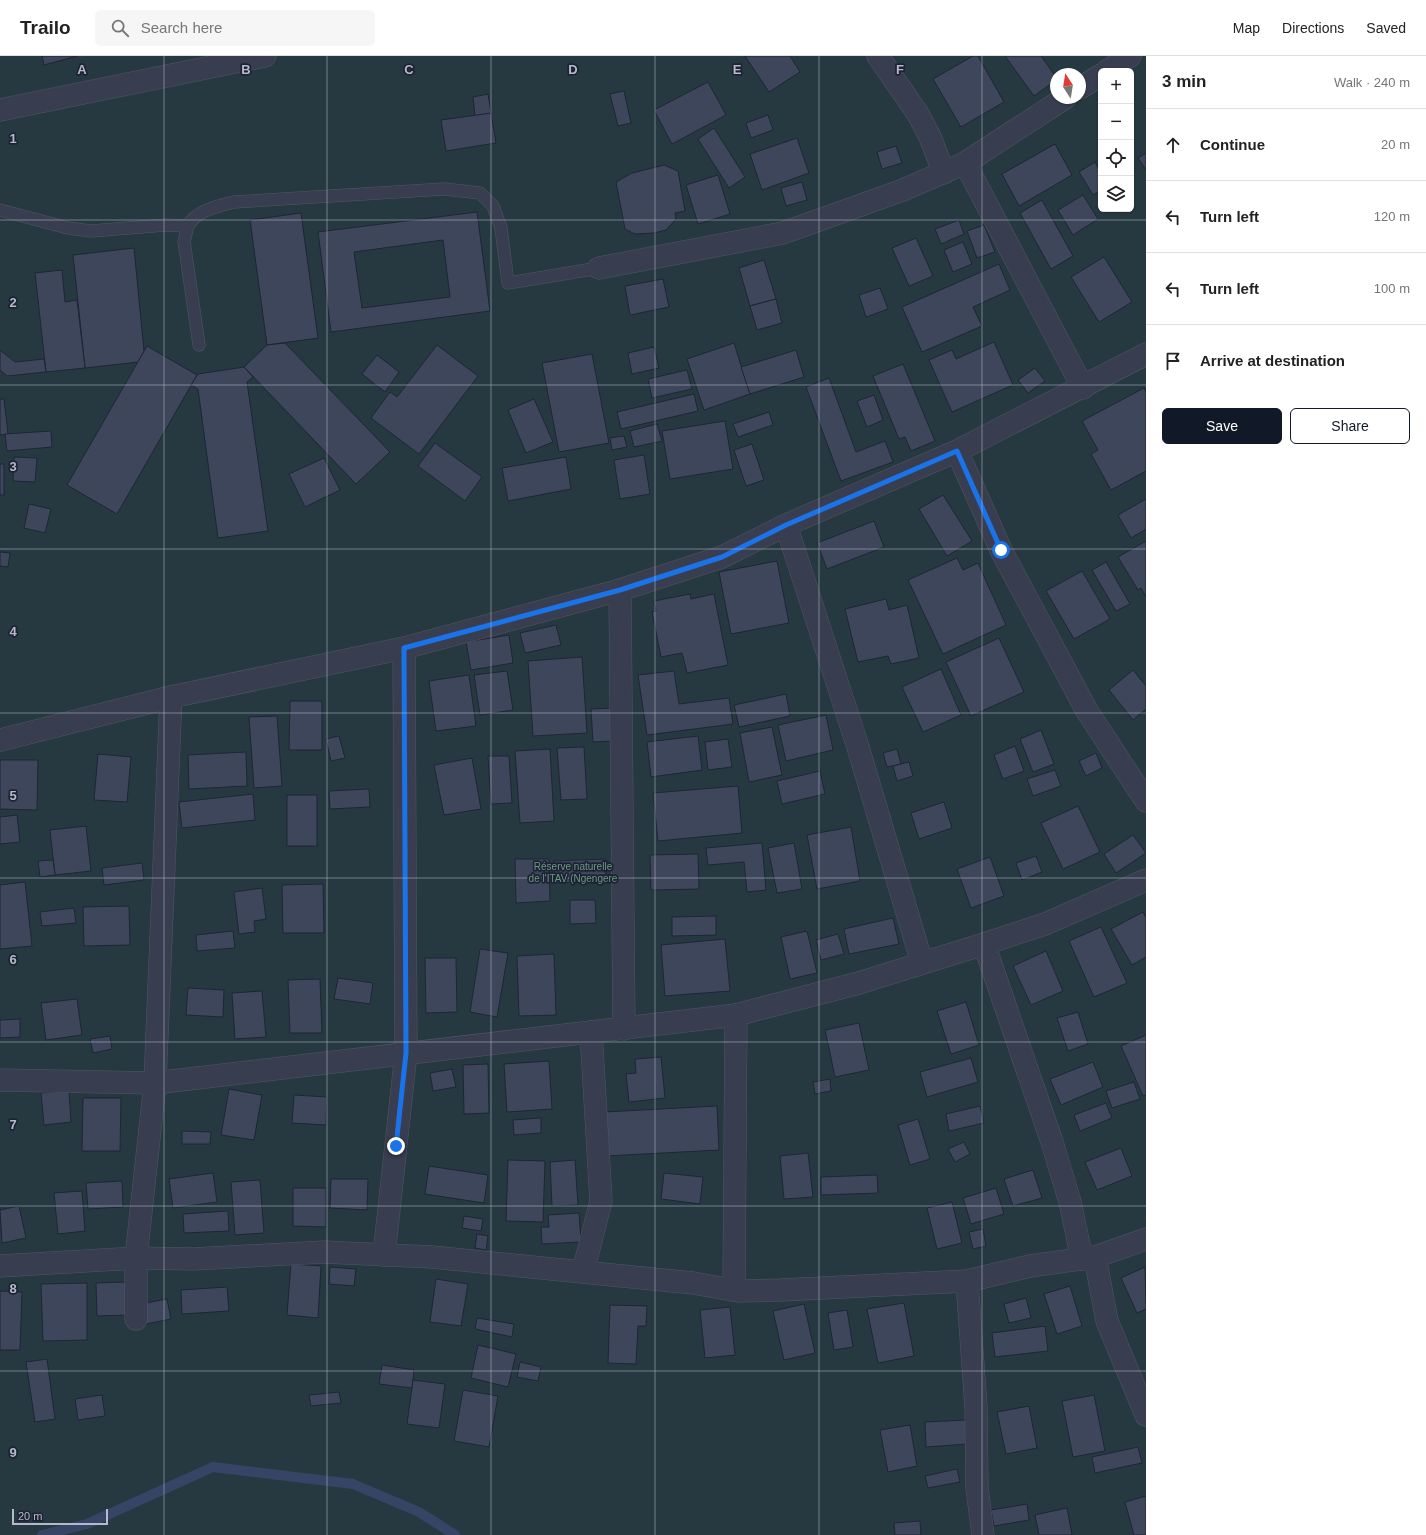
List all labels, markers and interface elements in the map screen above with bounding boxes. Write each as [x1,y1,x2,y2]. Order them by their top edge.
search box [95,10,375,46]
text: Trailo [20,17,71,38]
icon: search [109,17,131,39]
text: Search here [141,19,222,36]
text: Map [1233,20,1260,36]
text: Directions [1282,20,1344,36]
text: Saved [1366,20,1406,36]
text: A [77,62,87,77]
text: B [241,62,251,77]
text: C [404,62,414,77]
text: D [568,62,578,77]
text: E [733,62,742,77]
text: F [896,62,904,77]
north arrow [1050,68,1086,104]
map controls [1098,68,1134,212]
button: + [1098,68,1134,104]
text: 3 min [1162,72,1206,91]
text: Walk · 240 m [1334,75,1410,90]
button: − [1098,104,1134,140]
text: 1 [9,131,17,146]
icon: ahead [1162,134,1184,156]
text: Continue [1200,136,1265,153]
text: 20 m [1381,137,1410,152]
button: locate [1098,140,1134,176]
button: layers [1098,176,1134,212]
icon: left [1162,206,1184,228]
text: Turn left [1200,208,1259,225]
text: 120 m [1374,209,1410,224]
icon: left [1162,278,1184,300]
text: Turn left [1200,280,1259,297]
text: 100 m [1374,281,1410,296]
text: 2 [9,295,17,310]
icon: arrive [1162,350,1184,372]
text: Arrive at destination [1200,352,1345,369]
button: Save [1162,408,1282,444]
button: Share [1290,408,1410,444]
text: 3 [9,459,17,474]
route start [992,541,1010,559]
text: 4 [9,624,17,639]
text: 5 [9,788,17,803]
park label: Réserve naturelle de l'ITAV (Ngengere [529,861,618,884]
text: 6 [9,952,17,967]
text: 7 [9,1117,17,1132]
route end [387,1137,405,1155]
text: 8 [9,1281,17,1296]
text: 9 [9,1445,17,1460]
scale bar [12,1507,108,1526]
text: 20 m [18,1510,42,1522]

